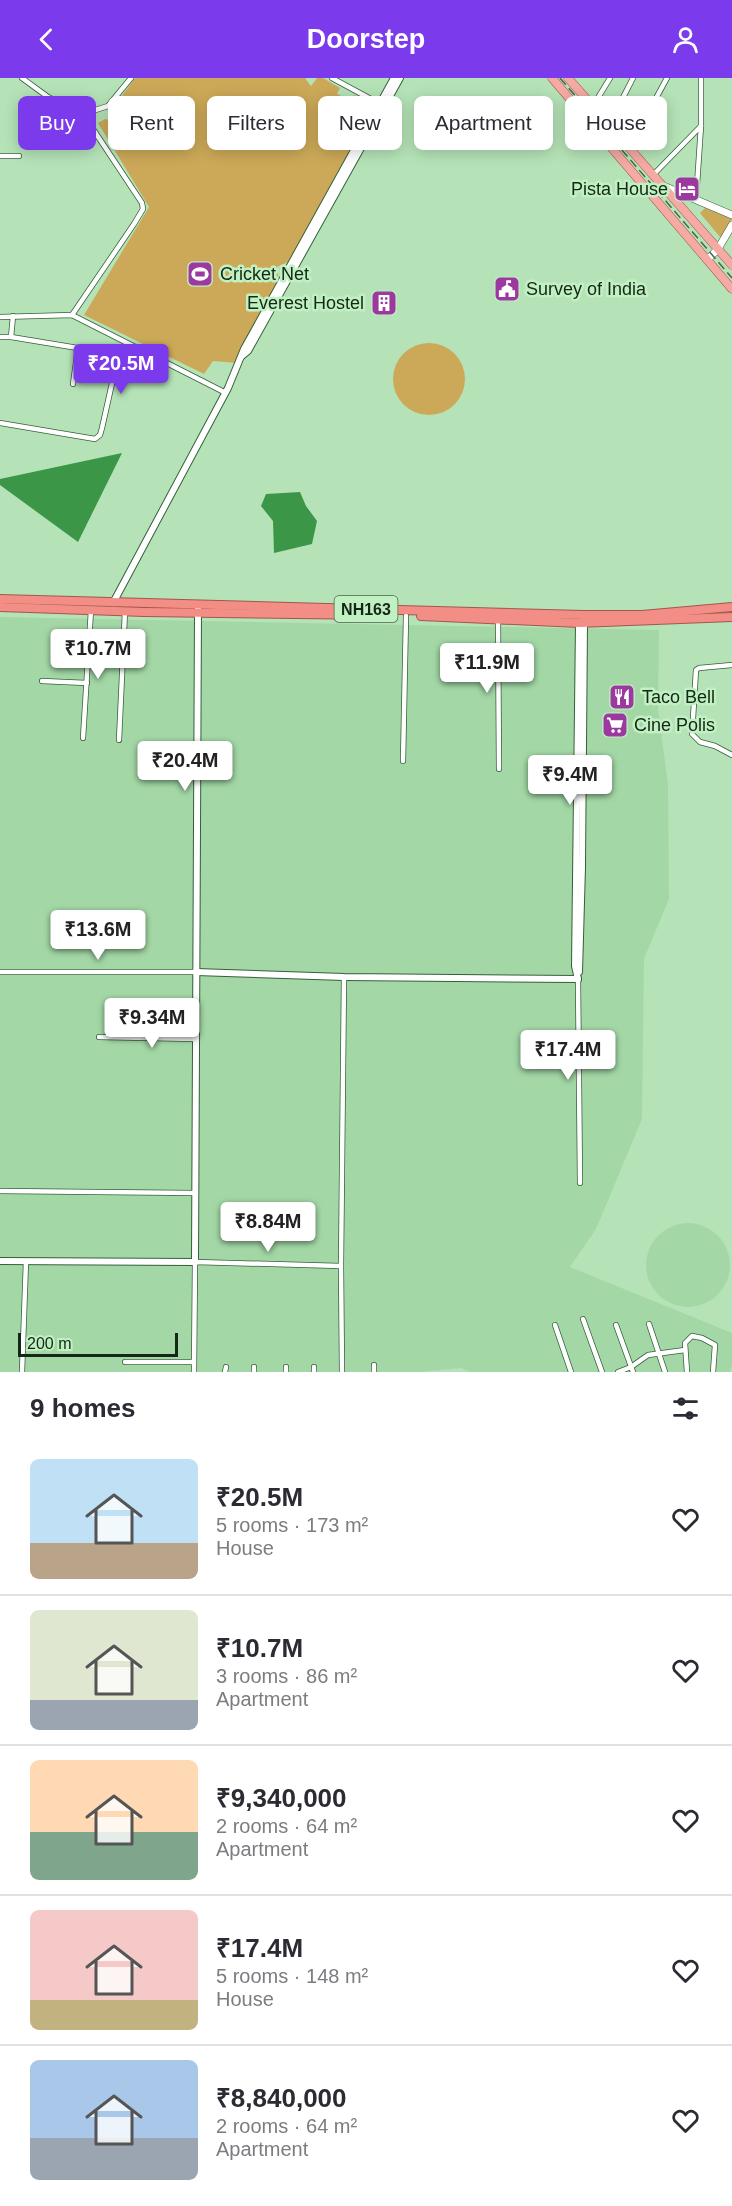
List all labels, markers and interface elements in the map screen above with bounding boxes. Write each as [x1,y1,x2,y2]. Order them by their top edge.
icon: back [30,23,63,56]
icon: person [669,23,702,56]
text: Doorstep [307,24,425,54]
chip: Buy [18,96,96,150]
chip: Rent [108,96,195,150]
chip: Filters [207,96,306,150]
chip: New [318,96,402,150]
chip: Apartment [414,96,553,150]
chip: House [565,96,667,150]
hotel icon: Pista House [672,174,702,204]
place label: Pista House [571,179,668,199]
sports icon: Cricket Net [185,259,215,289]
place label: Cricket Net [220,264,309,284]
public building icon: Survey of India [492,274,522,304]
place label: Survey of India [526,279,647,299]
building icon: Everest Hostel [369,288,399,318]
place label: Everest Hostel [247,293,364,313]
pin: ₹20.5M [72,344,170,395]
text: ₹20.5M [87,352,155,374]
road number: NH163 [334,596,398,622]
pin: ₹10.7M [49,629,147,680]
text: ₹10.7M [64,637,132,659]
pin: ₹11.9M [438,643,536,694]
text: ₹11.9M [454,651,520,673]
restaurant icon: Taco Bell [607,682,637,712]
place label: Taco Bell [642,687,715,707]
supermarket icon: Cine Polis [600,710,630,740]
place label: Cine Polis [634,715,715,735]
pin: ₹20.4M [136,741,234,792]
text: ₹20.4M [151,749,219,771]
pin: ₹9.4M [528,755,612,806]
text: ₹9.4M [542,763,598,785]
pin: ₹13.6M [49,910,147,961]
text: ₹13.6M [64,918,132,940]
pin: ₹9.34M [103,998,201,1049]
text: ₹9.34M [118,1006,186,1028]
pin: ₹17.4M [519,1030,617,1081]
text: ₹17.4M [534,1038,602,1060]
pin: ₹8.84M [219,1202,317,1253]
text: ₹8.84M [234,1210,302,1232]
scale bar [18,1330,178,1358]
text: 200 m [27,1335,71,1352]
icon: filters [669,1392,702,1425]
text: 9 homes [30,1393,136,1423]
text: ₹20.5M [216,1482,303,1512]
icon: home [78,1483,150,1555]
icon: heart [669,1503,702,1536]
text: 5 rooms · 173 m² [216,1514,368,1536]
text: House [216,1537,274,1559]
text: ₹10.7M [216,1633,303,1663]
icon: home [78,1634,150,1706]
icon: heart [669,1654,702,1687]
text: 3 rooms · 86 m² [216,1665,357,1687]
text: Apartment [216,1688,308,1710]
text: ₹9,340,000 [216,1783,347,1813]
icon: home [78,1784,150,1856]
icon: heart [669,1804,702,1837]
text: 2 rooms · 64 m² [216,1815,357,1837]
text: Apartment [216,1838,308,1860]
text: ₹17.4M [216,1933,303,1963]
icon: home [78,1934,150,2006]
icon: heart [669,1954,702,1987]
text: 5 rooms · 148 m² [216,1965,368,1987]
text: House [216,1988,274,2010]
text: ₹8,840,000 [216,2083,347,2113]
icon: home [78,2084,150,2156]
icon: heart [669,2104,702,2137]
text: 2 rooms · 64 m² [216,2115,357,2137]
text: Apartment [216,2138,308,2160]

